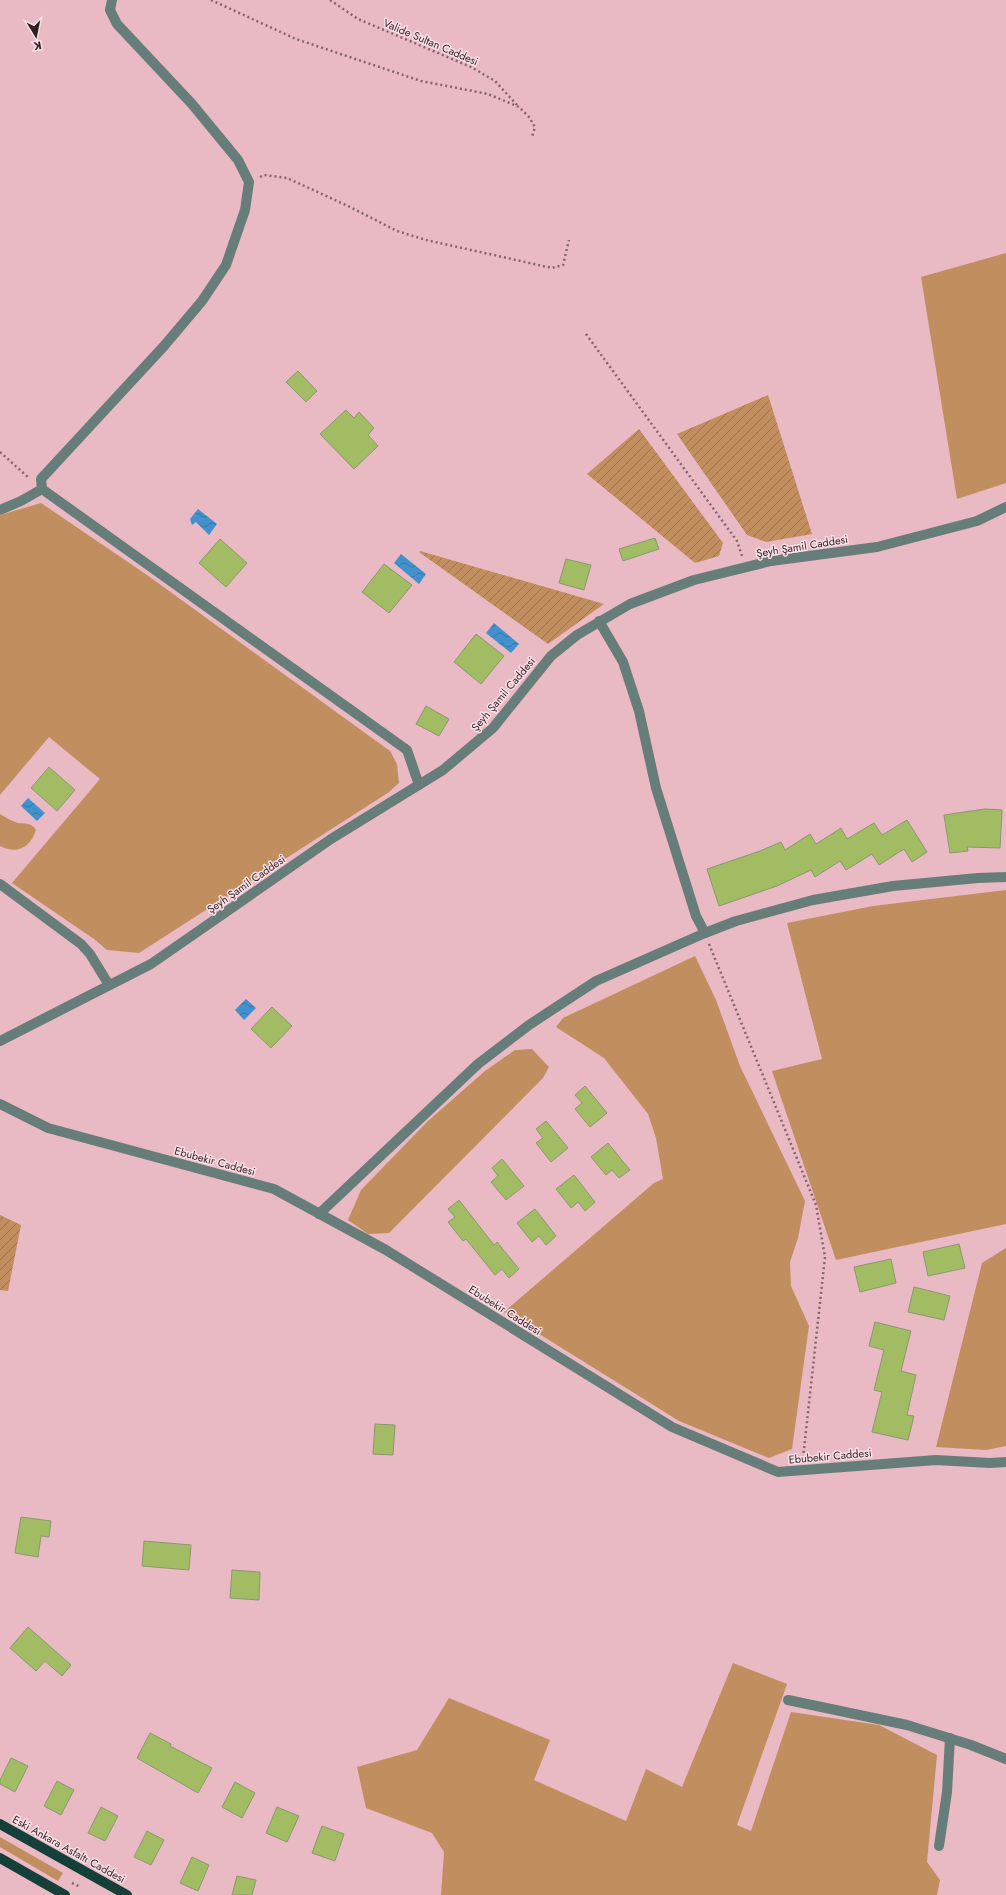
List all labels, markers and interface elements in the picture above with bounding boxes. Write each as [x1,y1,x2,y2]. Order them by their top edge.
street label: Valide Sultan Caddesi [381,15,481,69]
north arrow [16,16,56,56]
text: K [32,37,43,54]
street label: Şeyh Şamil Caddesi [755,531,849,561]
street label: Şeyh Şamil Caddesi [467,653,539,735]
street label: Şeyh Şamil Caddesi [204,851,289,917]
street label: Ebubekir Caddesi [173,1143,257,1180]
street label: Ebubekir Caddesi [466,1281,545,1339]
street label: Ebubekir Caddesi [788,1444,872,1468]
street label: Eski Ankara Asfaltı Caddesi [10,1811,128,1887]

